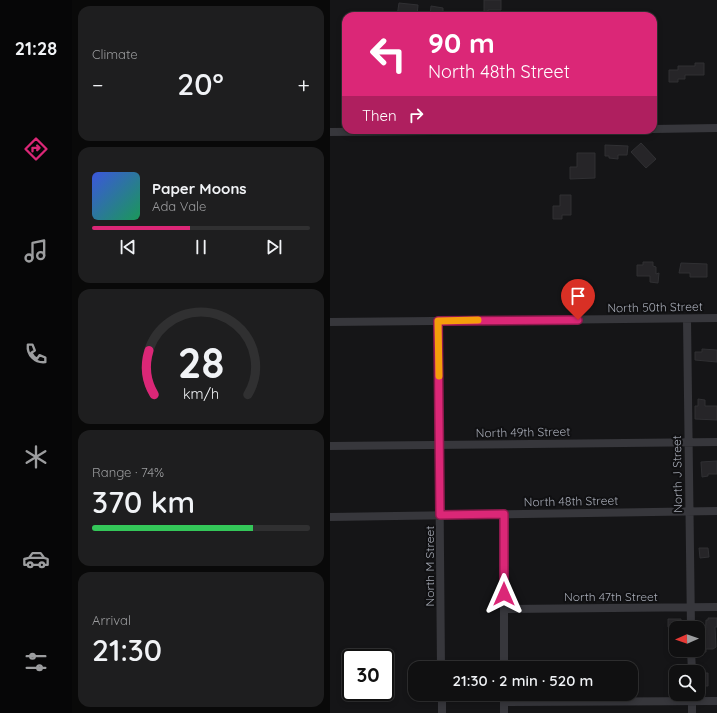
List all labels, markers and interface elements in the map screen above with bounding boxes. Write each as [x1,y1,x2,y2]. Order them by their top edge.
text: 90 m [428,25,495,60]
icon: left [362,28,414,80]
text: 21:28 [15,37,57,60]
text: Climate [92,46,138,62]
text: North 48th Street [428,60,570,83]
text: 20° [177,65,224,103]
text: − [92,71,103,99]
text: + [298,71,310,99]
icon: right [405,104,427,126]
text: Then [362,106,397,125]
icon: directions [22,135,50,163]
text: Paper Moons [152,179,247,198]
text: Ada Vale [152,198,206,214]
icon: previous [117,236,139,258]
icon: pause [190,236,212,258]
icon: next [263,236,285,258]
icon: music [22,237,50,265]
pin [561,279,595,320]
icon: arrive [567,285,589,307]
street label: North 50th Street [607,299,703,315]
text: 28 [178,335,224,387]
icon: phone [22,340,50,368]
text: km/h [183,384,219,402]
street label: North 49th Street [476,424,570,440]
street label: North J Street [669,435,685,513]
icon: climate [22,443,50,471]
text: Range · 74% [92,464,164,480]
text: 370 km [92,483,195,521]
street label: North 48th Street [524,493,618,509]
street label: North M Street [422,526,437,606]
icon: car [22,545,50,573]
position arrow [483,573,525,615]
street label: North 47th Street [564,589,658,604]
text: Arrival [92,612,131,628]
north arrow [669,621,705,657]
map controls [669,621,705,701]
text: 21:30 [92,631,162,669]
icon: filters [22,648,50,676]
speed limit sign: 30 [342,649,394,701]
button: search [669,665,705,701]
text: 21:30 · 2 min · 520 m [453,671,593,690]

